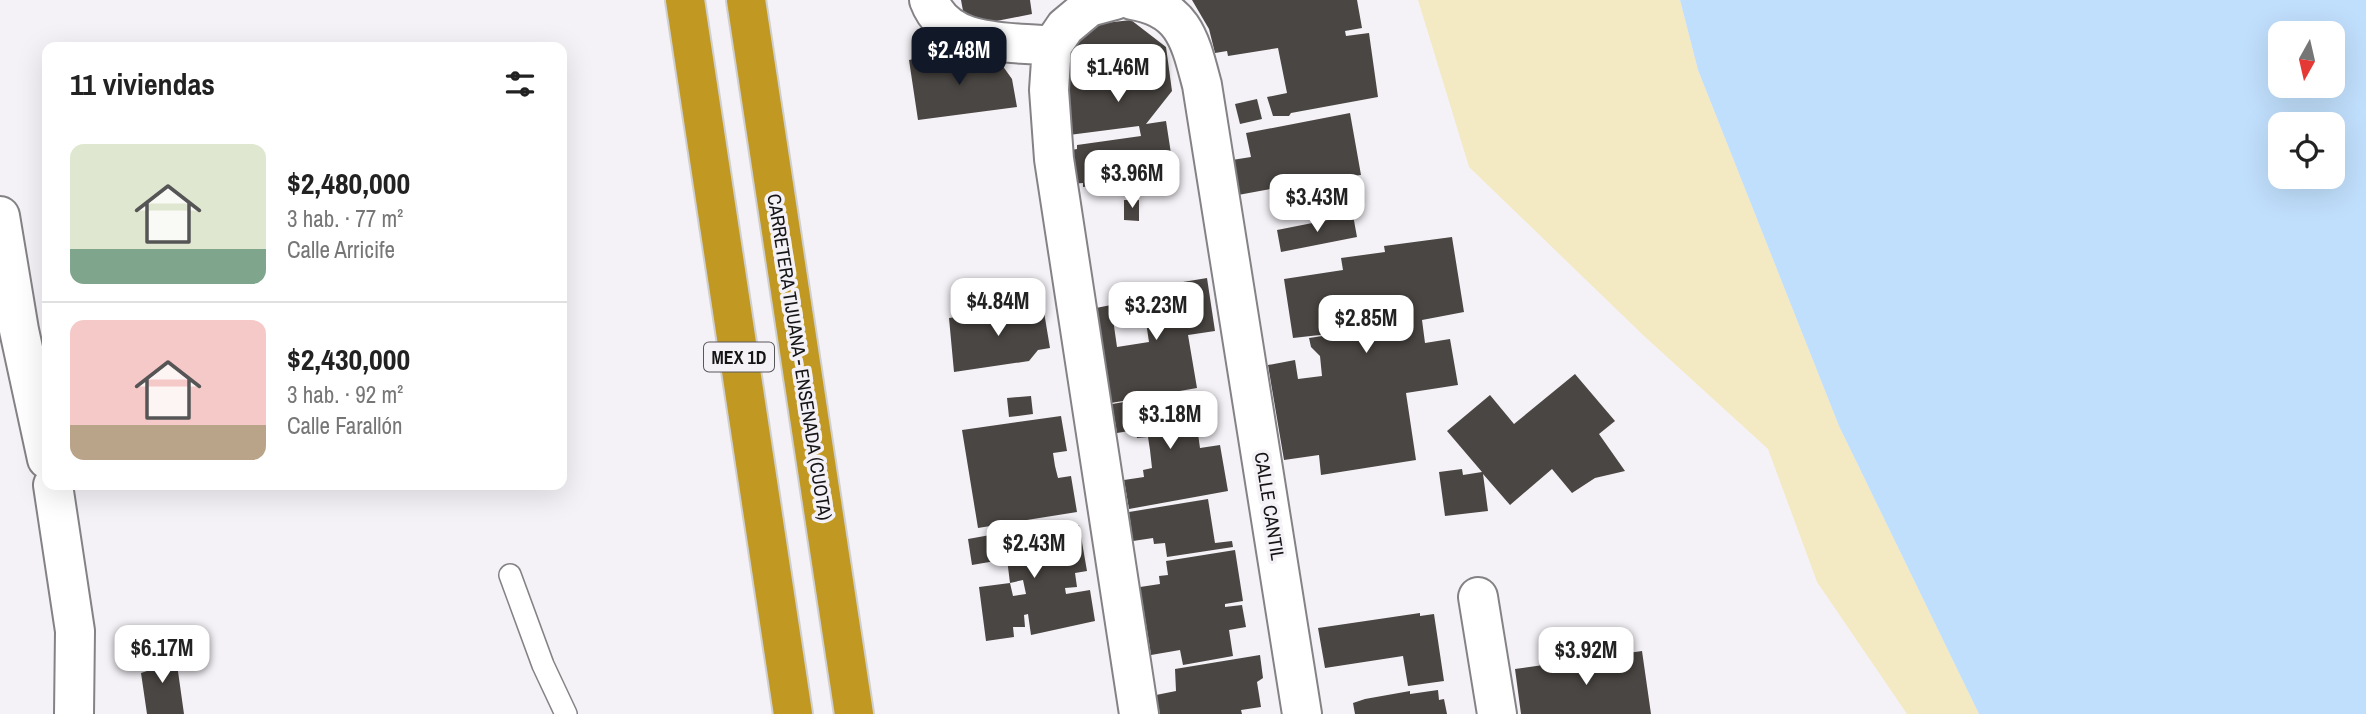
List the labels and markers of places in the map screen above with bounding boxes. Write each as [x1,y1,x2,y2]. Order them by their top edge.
pin: $2.48M [902,28,1016,87]
pin: $1.46M [1061,44,1175,104]
pin: $3.96M [1075,150,1189,210]
pin: $3.43M [1260,174,1374,234]
pin: $4.84M [941,278,1055,338]
pin: $3.23M [1099,282,1213,342]
pin: $2.85M [1309,296,1423,355]
pin: $3.18M [1113,392,1227,451]
pin: $2.43M [977,520,1091,580]
pin: $6.17M [105,626,219,685]
pin: $3.92M [1529,628,1643,687]

